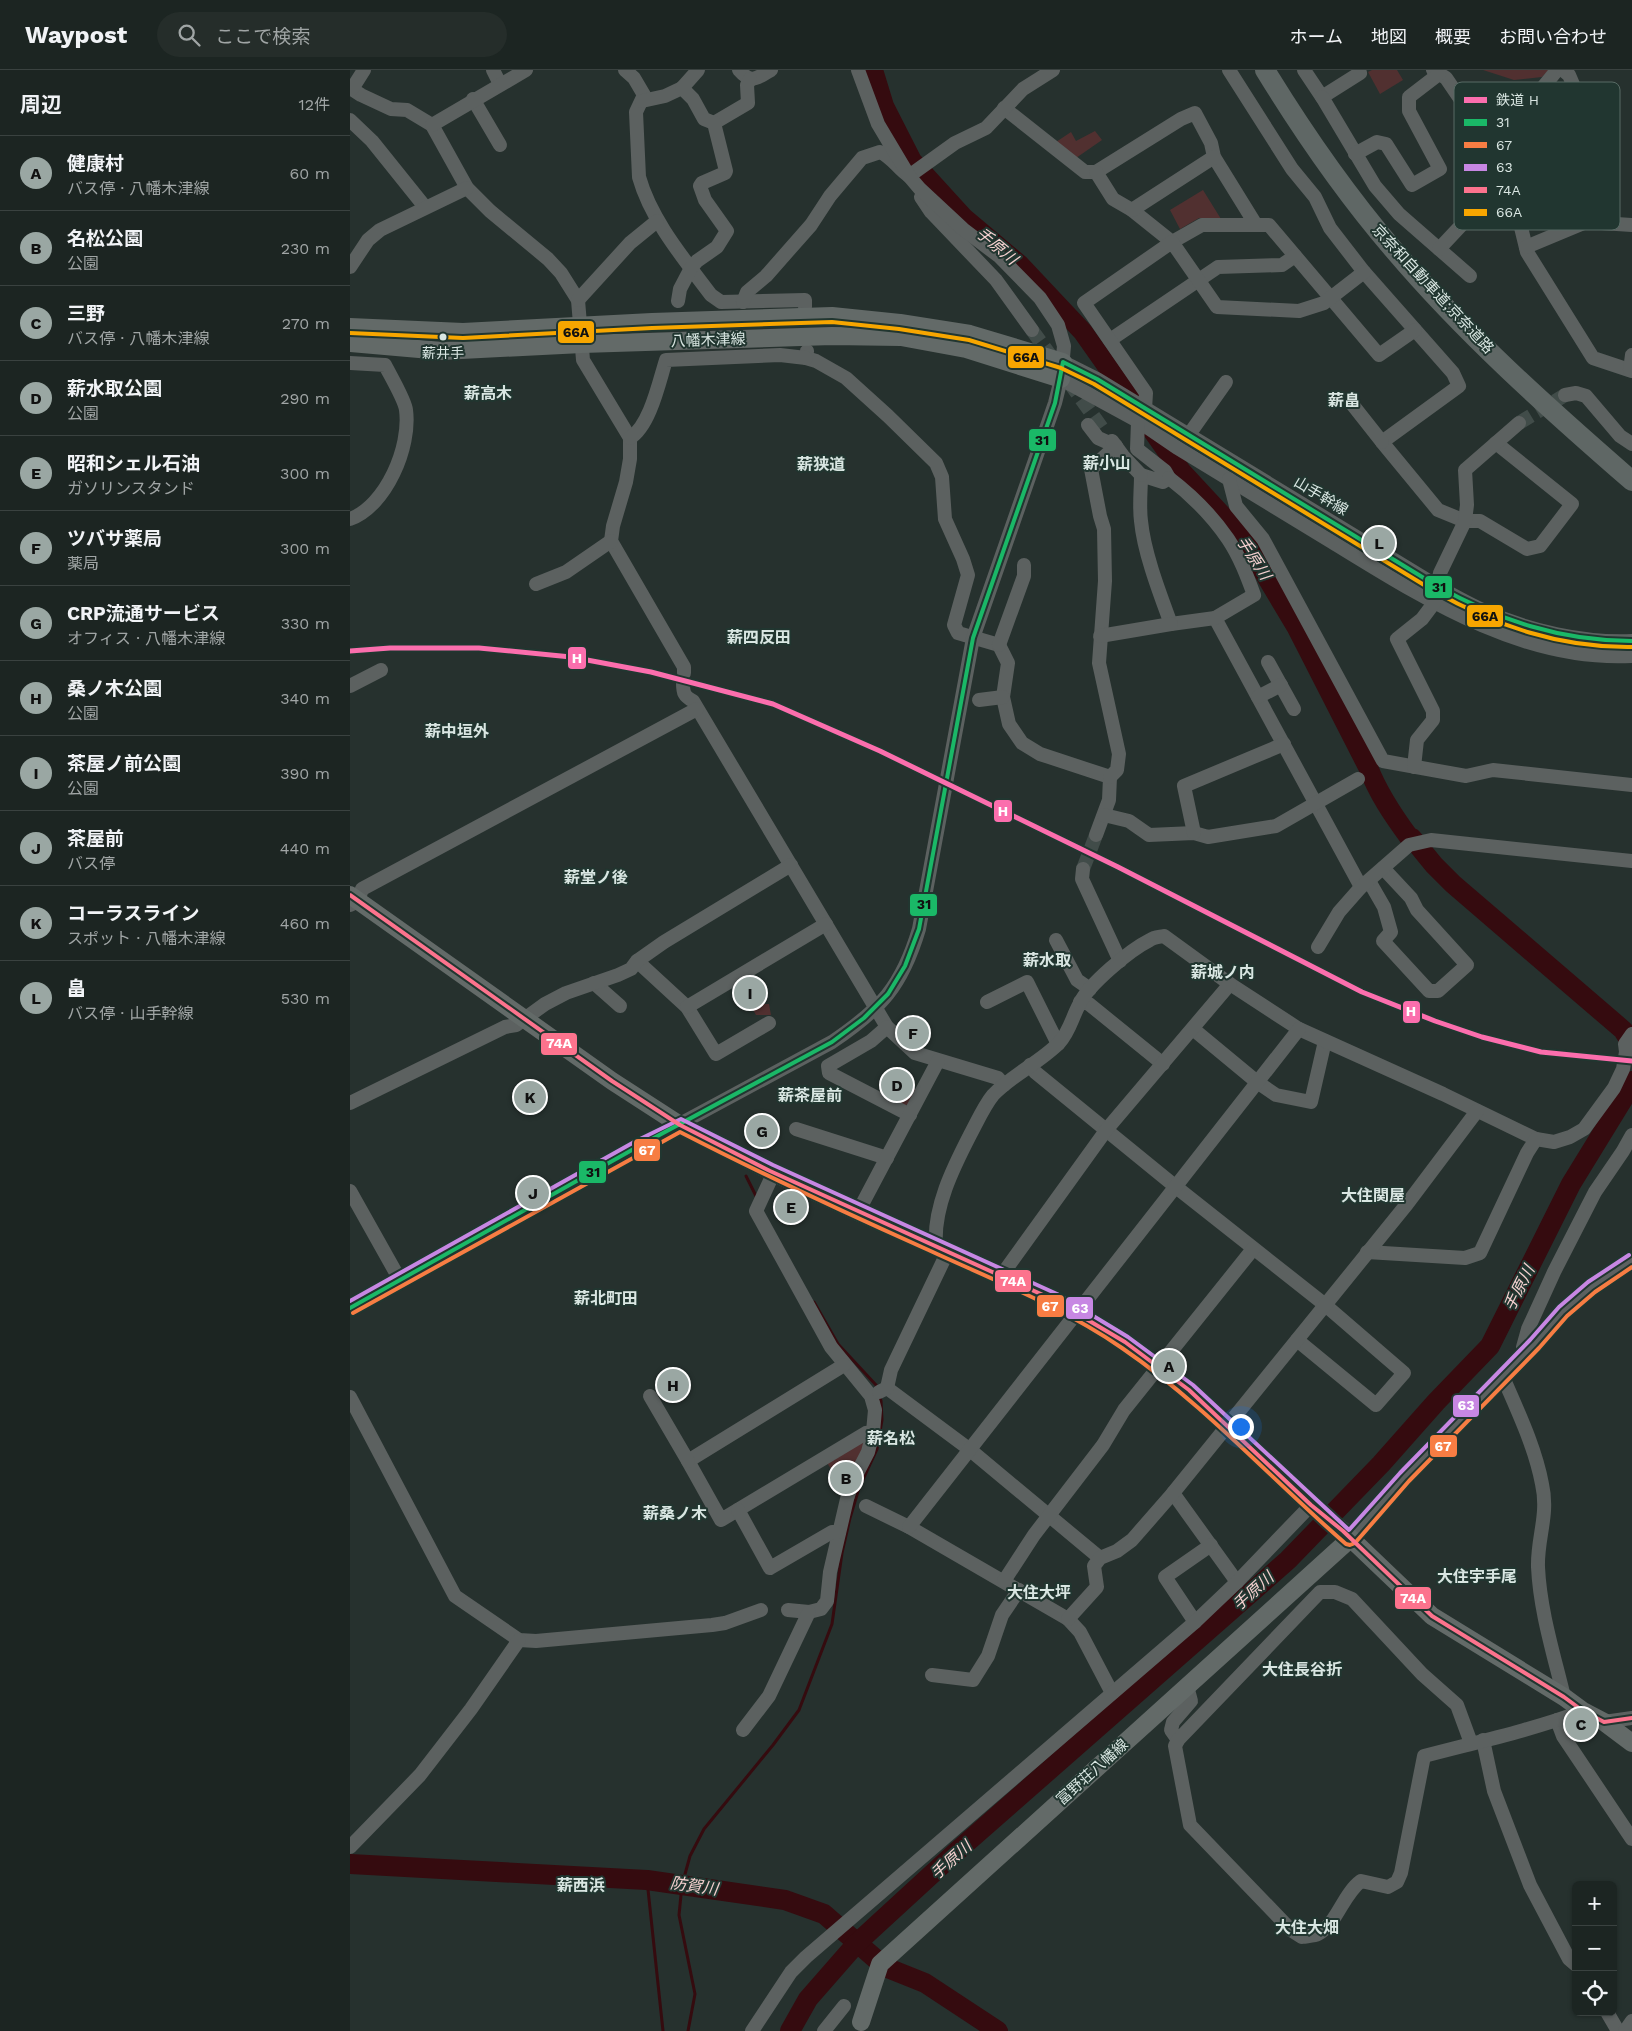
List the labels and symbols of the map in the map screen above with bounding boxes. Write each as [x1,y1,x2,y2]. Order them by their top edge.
legend [1454,82,1620,230]
text: 鉄道 H [1496,92,1539,108]
text: 31 [1496,114,1510,130]
text: 67 [1496,137,1512,153]
text: 63 [1496,159,1513,175]
text: 74A [1496,182,1521,198]
text: 66A [1496,204,1522,220]
street label: 京奈和自動車道;京奈道路 [1369,221,1497,357]
water label: 手原川 [973,223,1023,270]
line badge: 66A [557,320,595,344]
text: 66A [563,324,590,340]
street label: 八幡木津線 [670,330,746,350]
marker: 薪井手 [438,332,448,342]
place label: 薪井手 [422,345,464,361]
line badge: 66A [1007,345,1045,369]
text: 66A [1013,349,1040,365]
district label: 薪高木 [464,384,512,403]
district label: 薪畠 [1328,391,1360,410]
line badge: 31 [1028,428,1057,452]
text: 31 [1035,432,1049,448]
district label: 薪小山 [1083,454,1131,473]
district label: 薪狭道 [797,455,845,474]
street label: 山手幹線 [1291,473,1351,519]
pin: L [1363,524,1395,562]
water label: 手原川 [1233,533,1276,585]
line badge: 31 [1424,575,1453,599]
text: 31 [1432,579,1446,595]
line badge: 66A [1466,604,1504,628]
text: 66A [1472,608,1499,624]
district label: 薪四反田 [727,628,791,647]
line badge: H [567,646,587,670]
text: H [572,650,582,666]
district label: 薪中垣外 [425,722,490,741]
line badge: H [993,799,1013,823]
text: H [998,803,1008,819]
district label: 薪堂ノ後 [564,868,628,887]
line badge: 31 [909,893,938,917]
text: 31 [917,896,931,912]
district label: 薪水取 [1023,951,1071,970]
district label: 薪城ノ内 [1191,963,1255,982]
pin: I [734,974,766,1012]
line badge: H [1402,1000,1421,1024]
text: H [1406,1003,1416,1019]
pin: F [897,1014,929,1052]
line badge: 74A [540,1032,578,1056]
text: 74A [546,1035,572,1051]
pin: D [881,1066,913,1104]
pin: K [514,1078,546,1116]
district label: 薪茶屋前 [778,1086,842,1105]
pin: G [746,1112,778,1150]
line badge: 67 [633,1138,661,1162]
text: 67 [639,1142,656,1158]
line badge: 31 [578,1160,607,1184]
text: 31 [586,1164,600,1180]
pin: J [517,1174,549,1212]
district label: 大住関屋 [1341,1186,1405,1205]
pin: E [775,1188,807,1226]
water label: 手原川 [1500,1261,1539,1314]
line badge: 74A [994,1269,1032,1293]
text: 74A [1000,1273,1026,1289]
district label: 薪北町田 [574,1289,638,1308]
line badge: 67 [1036,1294,1065,1318]
line badge: 63 [1065,1296,1094,1320]
text: 67 [1042,1298,1059,1314]
text: 63 [1072,1300,1088,1316]
pin: A [1153,1347,1185,1385]
pin: H [657,1366,689,1404]
line badge: 63 [1452,1394,1480,1418]
text: 63 [1458,1397,1474,1413]
your location [1228,1414,1254,1440]
district label: 薪名松 [867,1429,915,1448]
line badge: 67 [1429,1434,1458,1458]
text: 67 [1435,1438,1452,1454]
pin: B [830,1459,862,1497]
district label: 薪桑ノ木 [643,1504,707,1523]
water label: 手原川 [1229,1567,1279,1614]
district label: 大住宇手尾 [1437,1567,1517,1586]
district label: 大住大坪 [1007,1583,1071,1602]
line badge: 74A [1394,1586,1432,1610]
text: 74A [1400,1590,1426,1606]
district label: 大住長谷折 [1262,1660,1342,1679]
pin: C [1565,1705,1597,1743]
street label: 富野荘八幡線 [1053,1735,1131,1809]
water label: 手原川 [927,1836,977,1883]
water label: 防賀川 [669,1873,721,1899]
district label: 薪西浜 [557,1876,605,1895]
district label: 大住大畑 [1275,1918,1339,1937]

